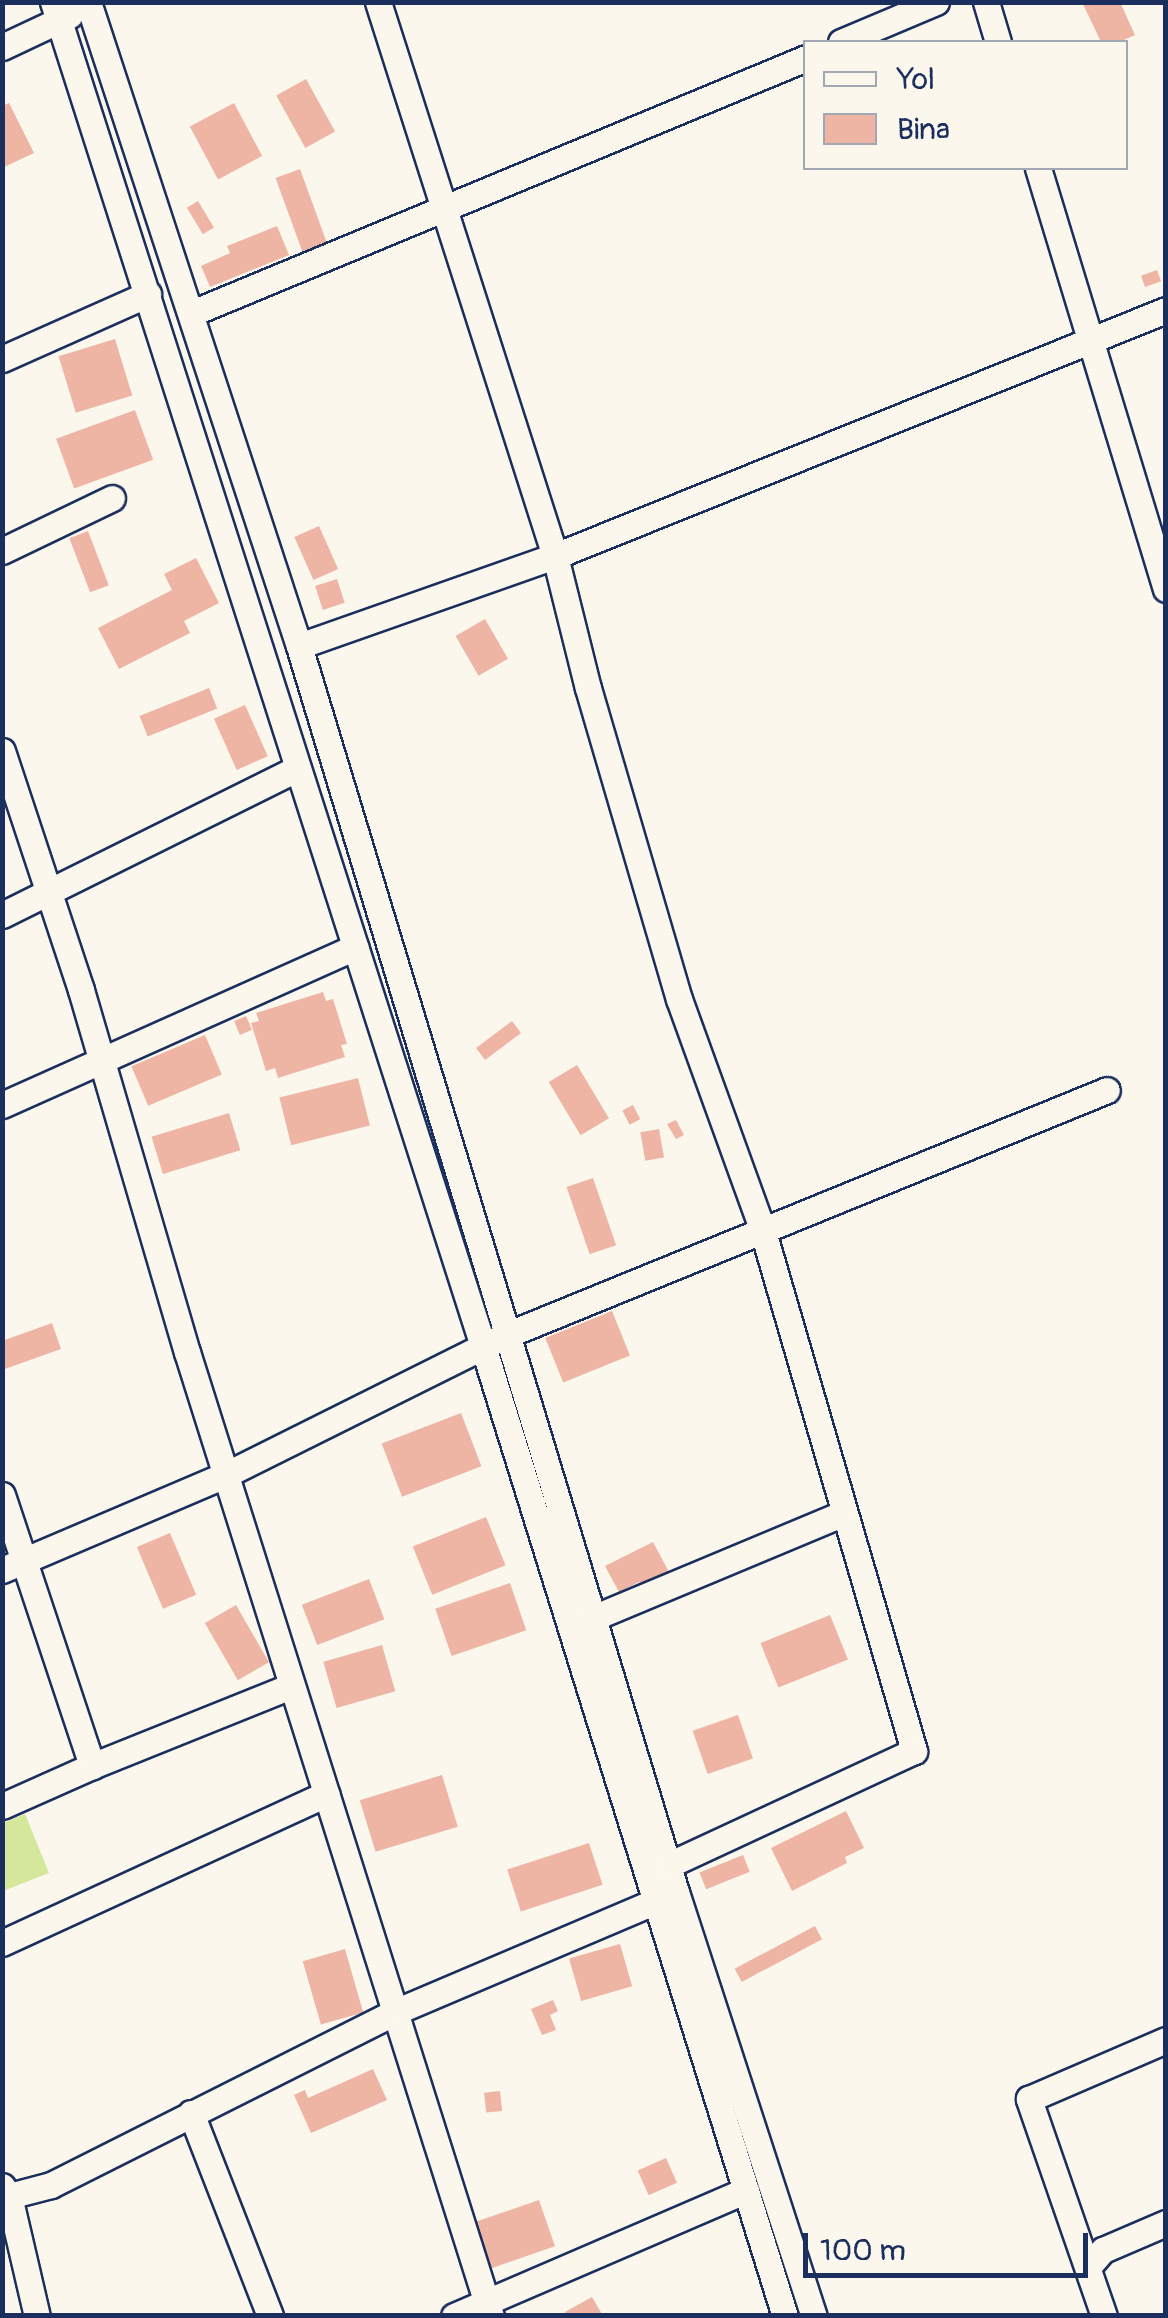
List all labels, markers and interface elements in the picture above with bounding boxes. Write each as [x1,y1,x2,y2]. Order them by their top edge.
legend [803,40,1128,170]
text: Yol [897,61,935,98]
text: Bina [897,111,950,148]
scale bar [808,2213,1093,2275]
text: 100 m [820,2232,906,2269]

